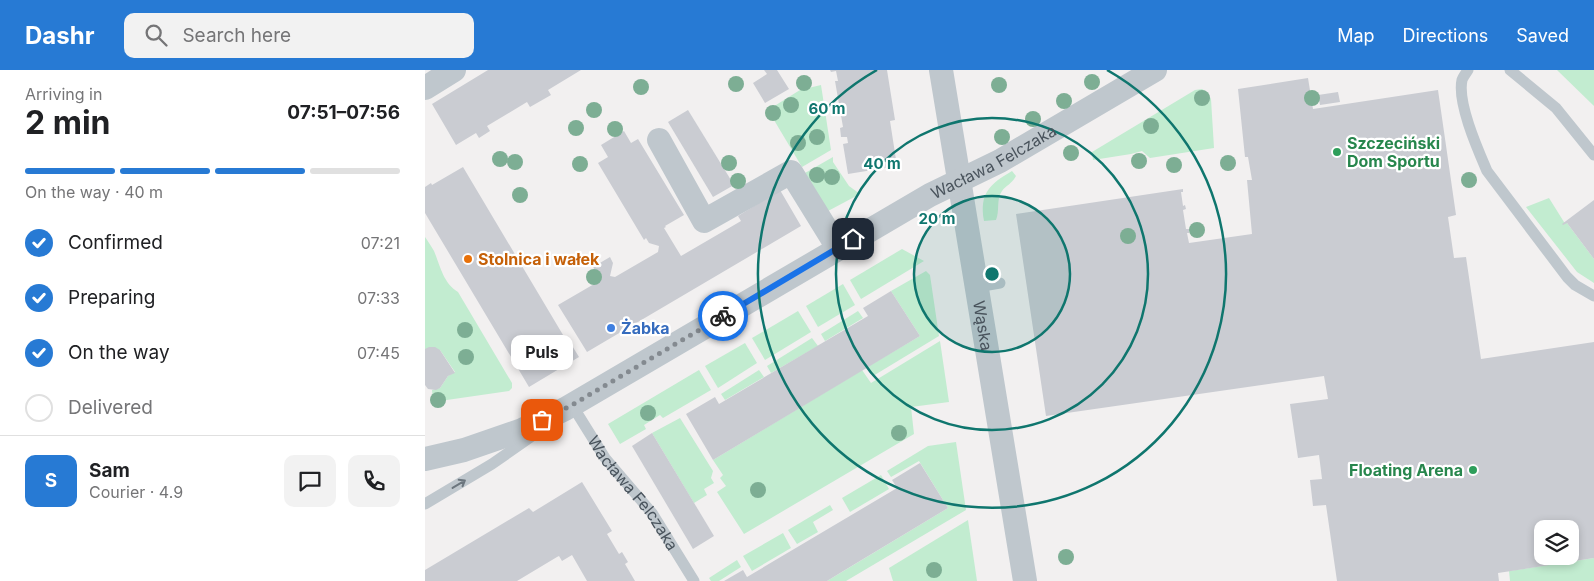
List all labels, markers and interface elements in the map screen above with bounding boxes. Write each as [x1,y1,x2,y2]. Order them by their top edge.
search box [124,13,474,58]
text: Dashr [25,21,94,50]
icon: search [142,21,170,49]
text: Search here [182,24,291,47]
text: Map [1337,25,1375,46]
text: Directions [1403,25,1488,46]
text: Saved [1516,25,1569,46]
text: Arriving in [25,84,102,104]
text: 60 m [808,99,846,118]
text: 07:51–07:56 [287,101,400,124]
text: 2 min [25,103,111,142]
street label: Wacława Felczaka [928,120,1060,203]
place label: Szczeciński Dom Sportu [1347,133,1440,171]
marker: Szczeciński Dom Sportu [1331,146,1343,158]
text: 40 m [863,154,901,173]
text: On the way · 40 m [25,182,163,202]
text: 20 m [919,209,955,228]
pin [832,218,874,260]
icon: home [839,225,867,253]
icon: check [25,229,53,257]
text: Confirmed [68,231,163,254]
text: 07:21 [361,233,400,253]
place label: Stolnica i wałek [478,249,600,269]
marker: Stolnica i wałek [462,253,474,265]
centre of rings [983,265,1001,283]
icon: check [25,284,53,312]
text: Preparing [68,286,155,309]
text: 07:33 [357,288,400,308]
courier [698,291,748,341]
street label: Wąska [969,299,997,352]
icon: bike [709,302,737,330]
place label: Żabka [621,318,670,338]
marker: Żabka [605,322,617,334]
callout: Puls [511,335,573,370]
icon: check [25,339,53,367]
text: On the way [68,341,170,364]
text: Puls [525,342,559,362]
text: 07:45 [357,343,400,363]
text: Delivered [68,396,153,419]
pin [521,399,563,441]
icon: bag [528,406,556,434]
street label: Wacława Felczaka [584,432,683,554]
button: chat [284,455,336,507]
button: phone [348,455,400,507]
text: Sam [89,459,130,482]
place label: Floating Arena [1349,460,1463,480]
marker: Floating Arena [1467,464,1479,476]
text: S [45,469,57,492]
one-way arrow [451,478,465,488]
text: Courier · 4.9 [89,482,183,502]
map controls [1534,520,1579,565]
button: layers [1534,520,1579,565]

